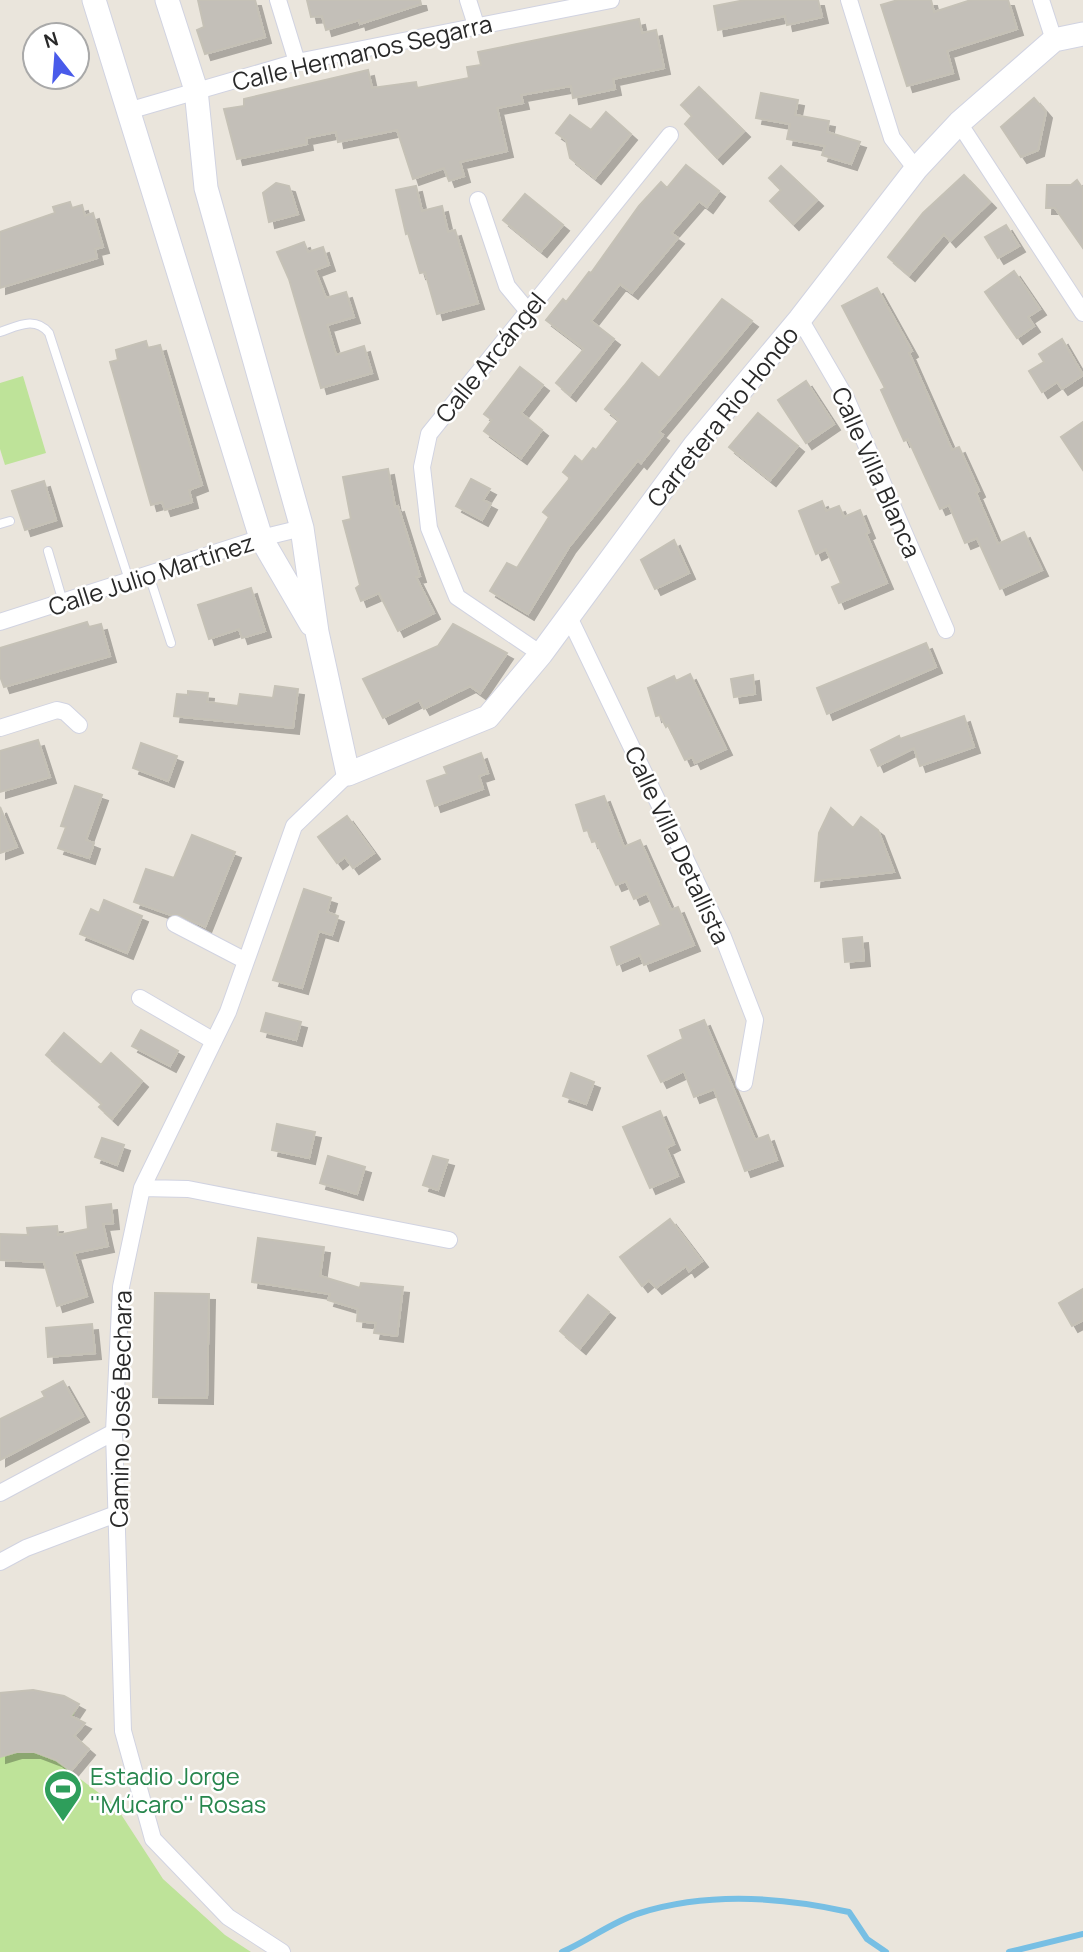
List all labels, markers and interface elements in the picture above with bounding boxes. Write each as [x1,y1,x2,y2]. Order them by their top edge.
street label: Calle Hermanos Segarra [229,6,495,98]
north arrow [21,21,91,91]
text: N [41,25,61,54]
street label: Calle Arcángel [427,285,553,429]
street label: Carretera Rio Hondo [639,319,805,513]
street label: Calle Villa Blanca [825,381,929,563]
street label: Calle Julio Martínez [44,525,258,623]
street label: Calle Villa Detallista [618,741,738,949]
street label: Camino José Bechara [101,1290,139,1528]
place label: Estadio Jorge ''Múcaro'' Rosas [90,1759,266,1820]
sports icon: Estadio Jorge ''Múcaro'' Rosas [42,1768,84,1823]

